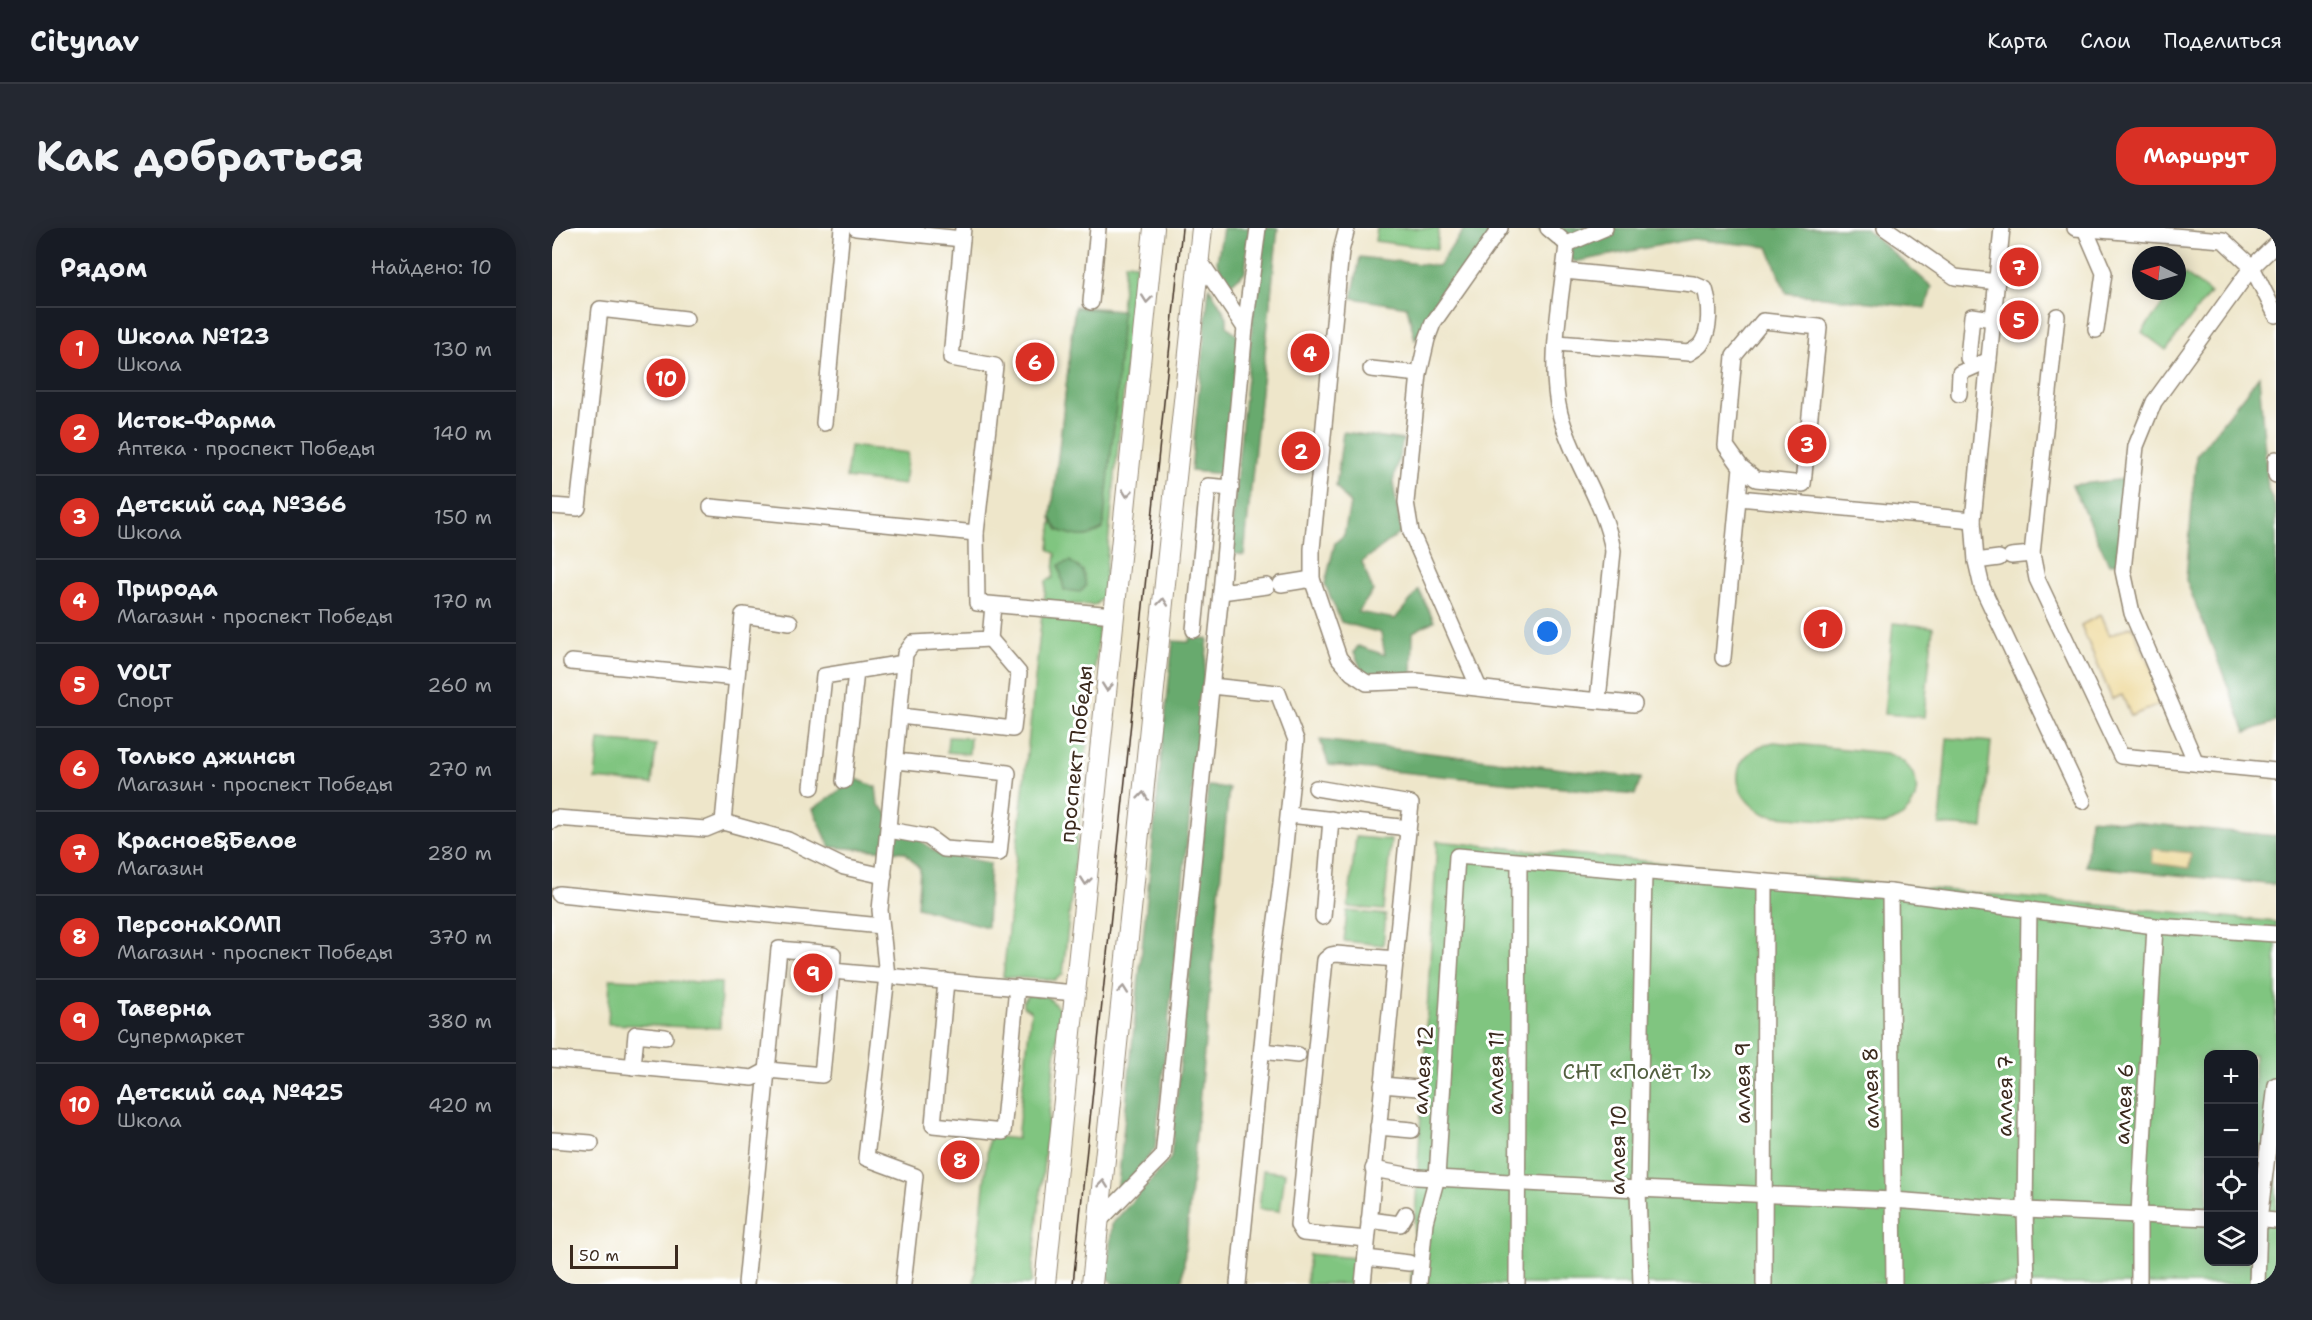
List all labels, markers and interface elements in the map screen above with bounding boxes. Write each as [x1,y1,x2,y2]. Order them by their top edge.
text: Citynav [30,22,139,60]
text: Карта [1987,27,2047,55]
text: Слои [2080,27,2131,55]
text: Поделиться [2164,27,2282,55]
button: Маршрут [2116,127,2276,185]
text: Как добраться [36,128,364,184]
pin: 7 [2000,244,2038,290]
north arrow [2132,246,2186,300]
text: Рядом [60,250,147,285]
text: Найдено: 10 [371,254,492,280]
one-way arrow [1141,294,1153,303]
pin: 5 [2000,298,2038,343]
text: Школа №123 [117,322,269,351]
pin: 4 [1290,330,1329,376]
text: 1 [75,336,84,362]
text: 130 m [433,336,492,362]
pin: 6 [1016,340,1054,384]
text: Школа [117,351,182,377]
pin: 10 [646,356,686,400]
text: Исток-Фарма [117,406,276,435]
text: 2 [73,420,87,446]
text: 140 m [433,420,492,446]
pin: 3 [1788,422,1826,466]
pin: 2 [1282,428,1320,474]
text: Аптека · проспект Победы [117,435,375,461]
one-way arrow [1121,488,1134,497]
text: Детский сад №366 [117,490,346,519]
text: 3 [73,504,87,530]
text: 150 m [434,504,492,530]
text: Школа [117,519,182,545]
text: Природа [117,574,218,603]
text: 4 [73,588,87,614]
text: 170 m [433,588,492,614]
one-way arrow [1156,598,1169,607]
text: Магазин · проспект Победы [117,603,393,629]
pin: 1 [1804,606,1842,652]
your location [1533,617,1562,646]
text: VOLT [117,658,172,687]
street label: проспект Победы [1053,664,1099,844]
text: 5 [73,672,86,698]
text: 260 m [427,672,492,698]
one-way arrow [1101,682,1114,691]
text: Спорт [117,687,173,713]
text: Только джинсы [117,742,295,771]
text: 6 [73,756,87,782]
text: 270 m [428,756,492,782]
text: Магазин · проспект Победы [117,771,393,797]
one-way arrow [1136,792,1149,801]
text: Красное&Белое [117,826,297,855]
text: 7 [73,840,87,866]
text: 280 m [427,840,492,866]
text: Магазин [117,855,204,881]
one-way arrow [1080,876,1093,885]
text: ПерсонаКОМП [117,910,281,939]
text: 8 [73,924,87,950]
text: 370 m [428,924,492,950]
text: Магазин · проспект Победы [117,939,393,965]
pin: 9 [794,950,832,996]
one-way arrow [1116,986,1129,995]
text: Таверна [117,994,211,1023]
text: 9 [73,1008,87,1034]
text: 380 m [427,1008,492,1034]
text: Супермаркет [117,1023,244,1049]
street label: аллея 12 [1406,1024,1440,1116]
street label: аллея 11 [1481,1031,1511,1115]
street label: аллея 9 [1729,1042,1757,1124]
street label: аллея 8 [1856,1047,1886,1129]
map controls [2204,1050,2258,1266]
button: + [2204,1050,2258,1104]
street label: аллея 7 [1990,1055,2020,1137]
park label: СНТ «Полёт 1» [1563,1058,1711,1086]
street label: аллея 6 [2108,1062,2140,1146]
text: Детский сад №425 [117,1078,343,1107]
text: 10 [68,1092,91,1118]
text: 420 m [428,1092,492,1118]
button: − [2204,1104,2258,1158]
street label: аллея 10 [1603,1105,1633,1195]
text: Школа [117,1107,182,1133]
pin: 8 [940,1138,980,1182]
button: locate [2204,1158,2258,1212]
one-way arrow [1096,1180,1109,1189]
button: layers [2204,1212,2258,1266]
scale bar [570,1242,678,1270]
text: 50 m [579,1245,619,1266]

